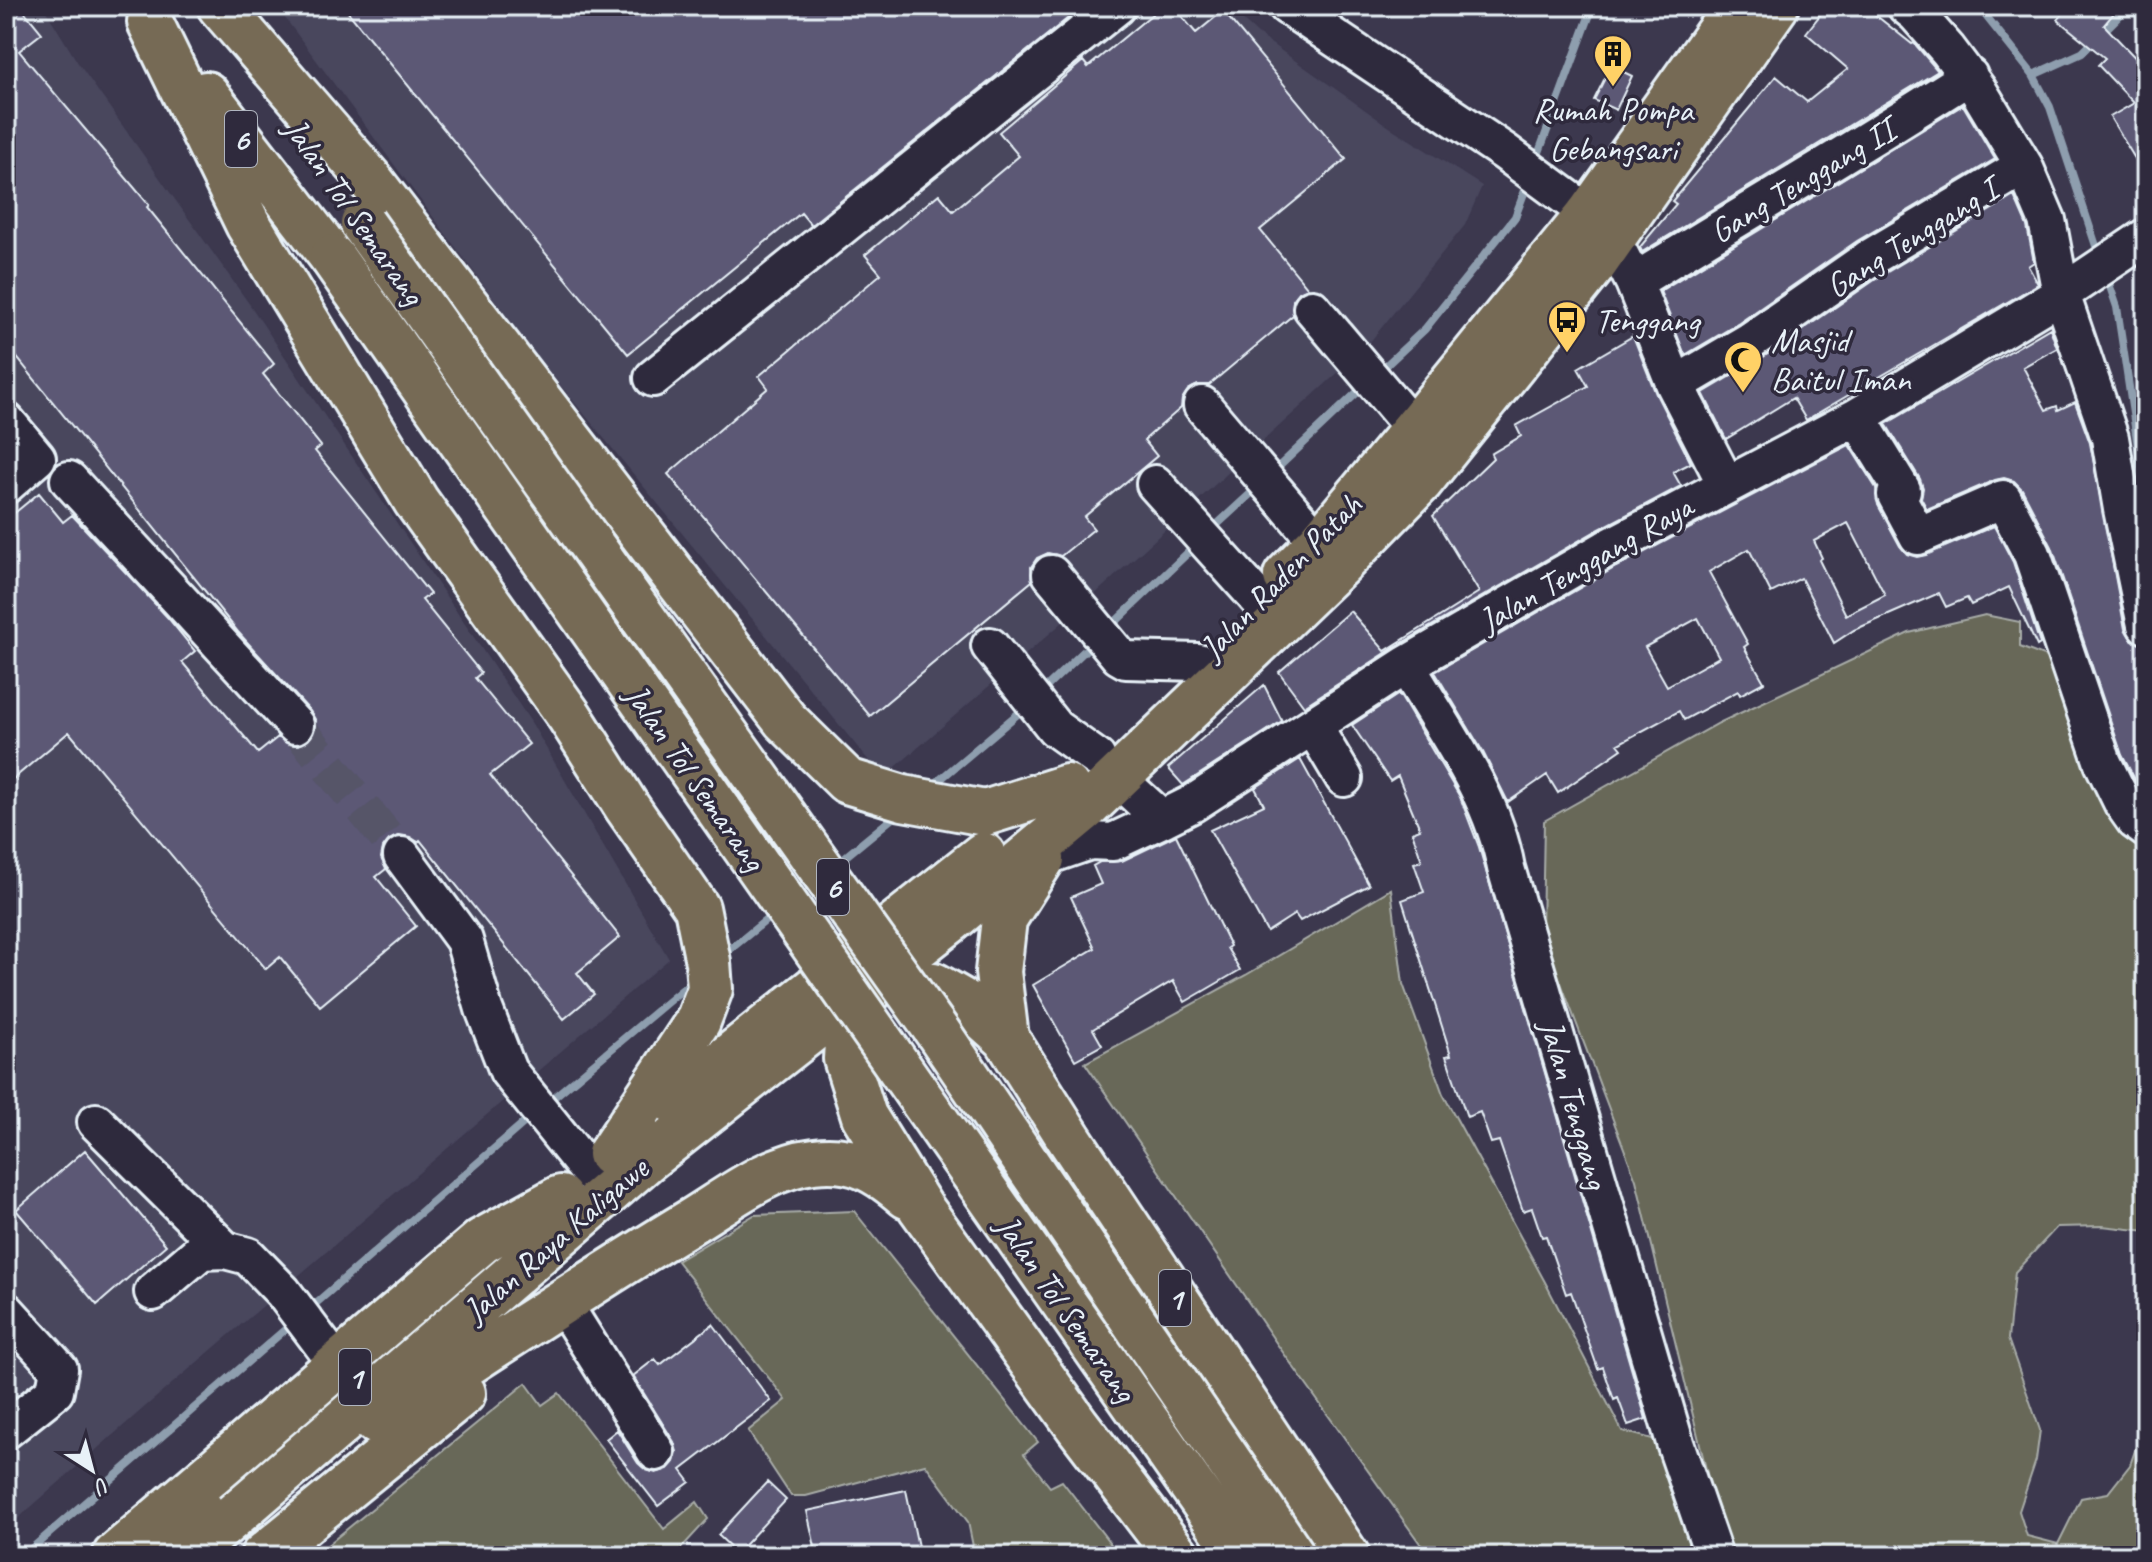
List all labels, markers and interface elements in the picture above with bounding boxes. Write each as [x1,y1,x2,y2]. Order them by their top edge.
building icon: Rumah Pompa Gebangsari [1592,33,1634,88]
place label: Rumah Pompa Gebangsari [1533,88,1695,170]
street label: Gang Tenggang II [1702,105,1909,253]
street label: Jalan Tol Semarang [273,108,436,315]
road number: 6 [225,111,257,167]
street label: Gang Tenggang I [1818,164,2011,307]
bus stop icon: Tenggang [1546,299,1588,354]
place label: Tenggang [1595,299,1702,342]
place label: Masjid Baitul Iman [1771,319,1912,401]
mosque icon: Masjid Baitul Iman [1722,339,1764,394]
street label: Jalan Raden Patah [1189,483,1371,670]
street label: Jalan Tenggang Raya [1469,483,1702,643]
street label: Jalan Tol Semarang [614,674,777,881]
road number: 6 [817,859,849,915]
street label: Jalan Tenggang [1529,1012,1620,1196]
street label: Jalan Raya Kaligawe [452,1146,658,1333]
street label: Jalan Tol Semarang [985,1205,1148,1412]
road number: 1 [1159,1270,1191,1326]
road number: 1 [339,1349,371,1405]
north arrow [52,1430,132,1510]
text: U [87,1471,116,1502]

